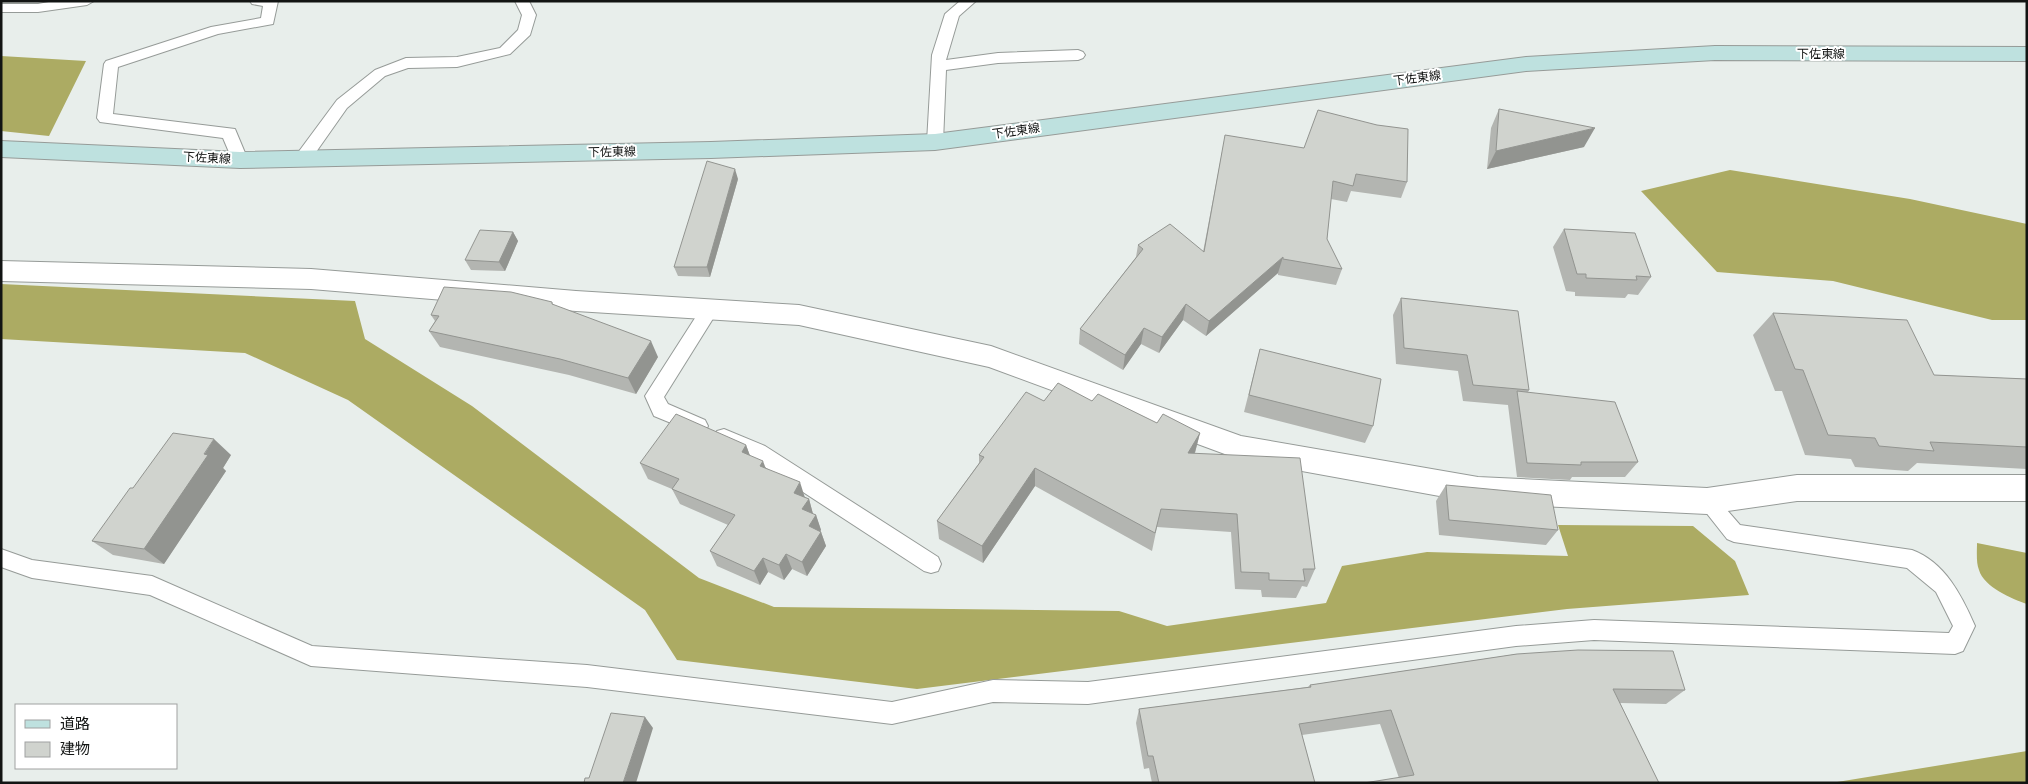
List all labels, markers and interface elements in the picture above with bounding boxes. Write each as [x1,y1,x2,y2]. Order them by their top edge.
street label: 下佐東線 [1797,47,1845,61]
street label: 下佐東線 [1392,68,1442,88]
street label: 下佐東線 [991,121,1041,141]
street label: 下佐東線 [588,145,636,159]
street label: 下佐東線 [183,150,231,166]
legend [15,704,178,769]
text: 道路 [60,715,90,733]
text: 建物 [60,740,90,758]

